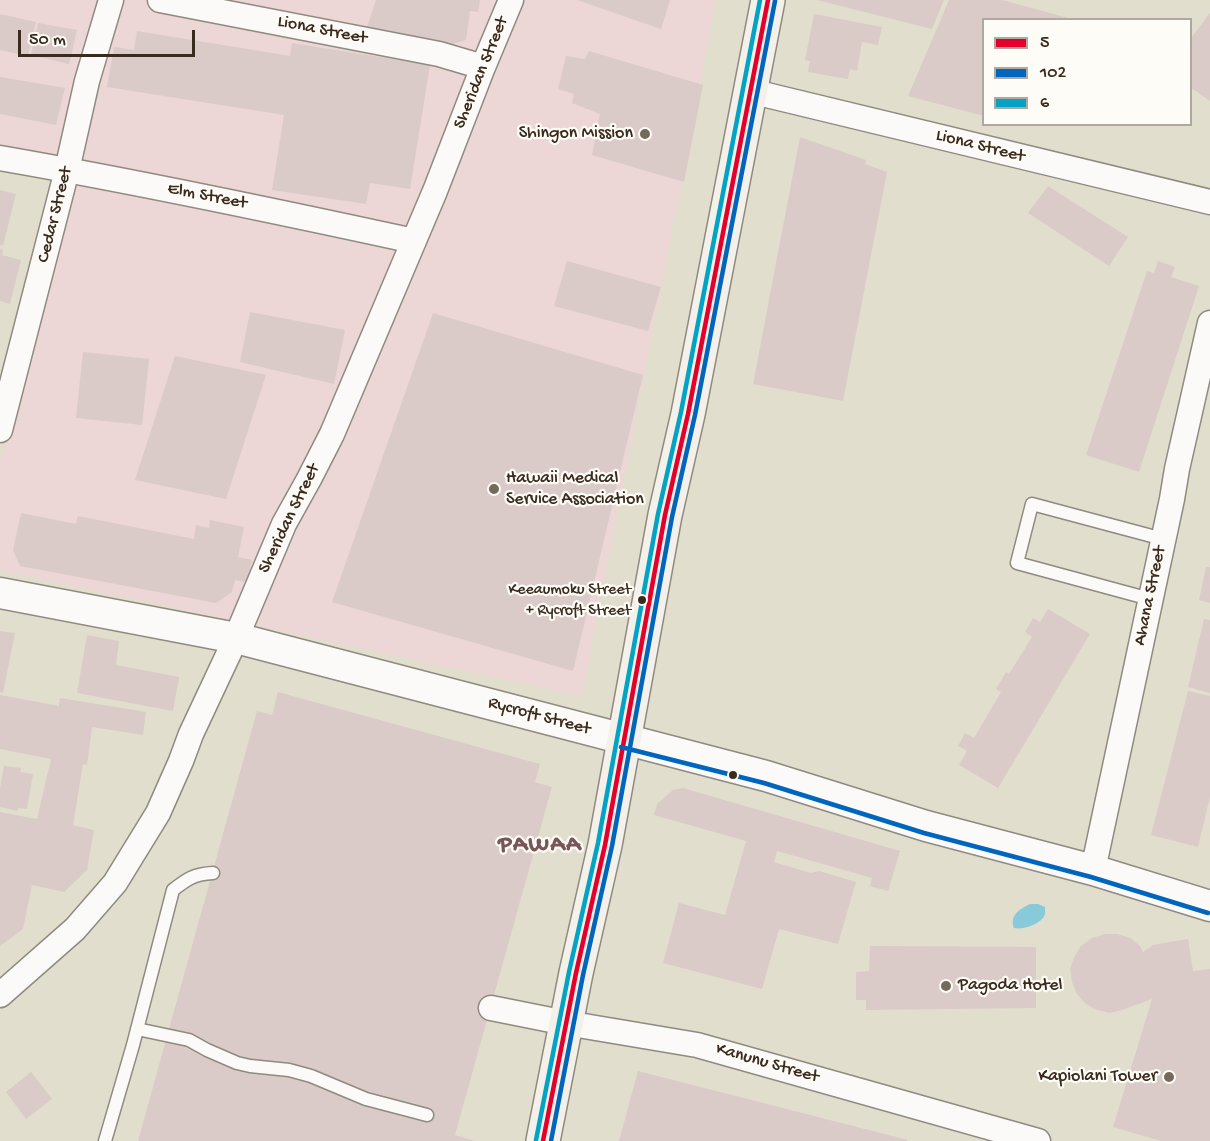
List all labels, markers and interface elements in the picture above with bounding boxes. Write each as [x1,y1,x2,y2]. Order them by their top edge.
street label: Liona Street [275,12,369,50]
street label: Sheridan Street [450,14,514,132]
scale bar [21,18,198,56]
legend [982,18,1192,126]
text: 50 m [29,30,66,51]
text: 5 [1040,33,1049,54]
text: 102 [1040,63,1066,84]
text: 6 [1040,93,1049,114]
place label: Shingon Mission [519,123,633,145]
street label: Liona Street [933,126,1027,168]
marker: Shingon Mission [638,127,652,141]
street label: Cedar Street [34,165,78,265]
street label: Elm Street [166,179,248,215]
street label: Sheridan Street [254,461,326,577]
place label: Hawaii Medical Service Association [506,468,644,510]
marker: Hawaii Medical Service Association [487,482,501,496]
street label: Ahana Street [1130,544,1172,648]
place label: Keeaumoku Street + Rycroft Street [509,581,631,619]
marker: Keeaumoku Street + Rycroft Street [636,594,648,606]
street label: Rycroft Street [485,693,593,741]
unlabelled marker [727,769,739,781]
district label: PAWAA [498,832,582,860]
place label: Pagoda Hotel [958,975,1063,997]
marker: Pagoda Hotel [939,979,953,993]
street label: Kanunu Street [713,1039,821,1089]
place label: Kapiolani Tower [1038,1066,1157,1088]
marker: Kapiolani Tower [1162,1070,1176,1084]

